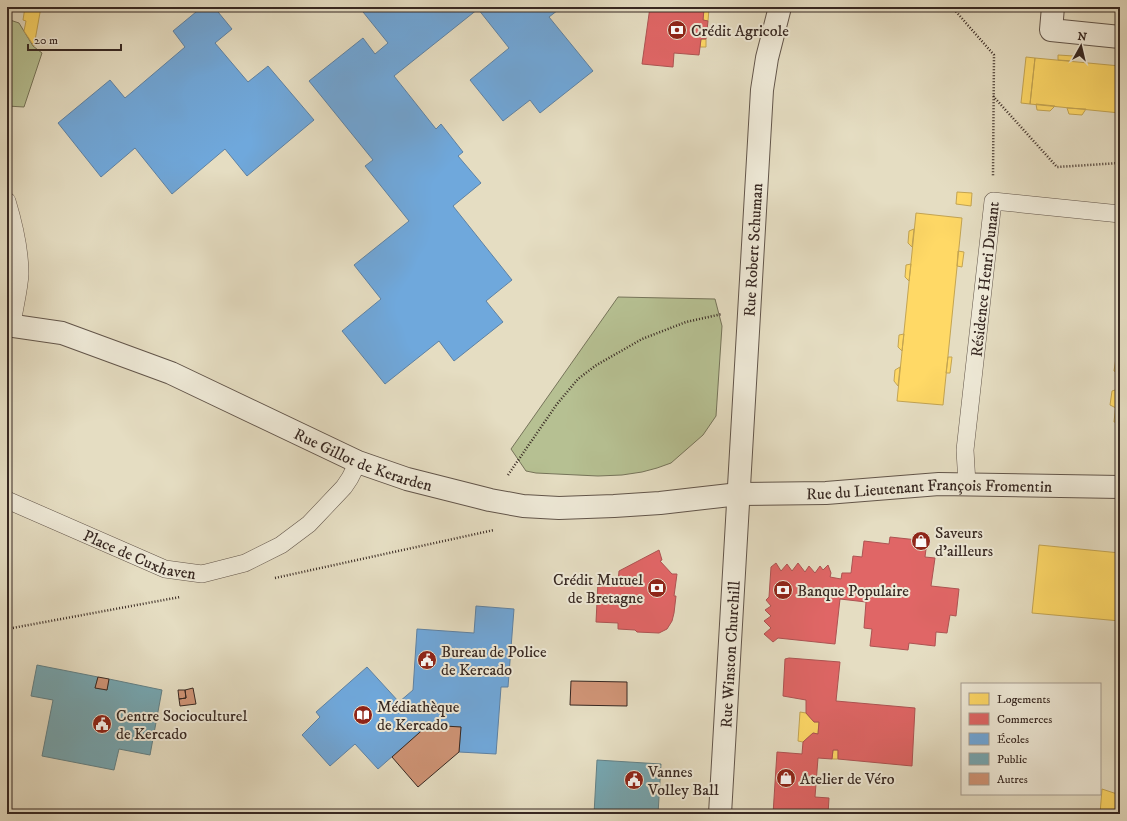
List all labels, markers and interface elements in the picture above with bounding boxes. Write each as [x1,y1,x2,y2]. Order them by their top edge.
bank icon: Crédit Agricole [666,19,688,41]
place label: Crédit Agricole [691,21,789,41]
scale bar [28,26,121,52]
north arrow [1061,26,1101,66]
text: N [1077,30,1088,45]
text: 20 m [34,33,58,48]
street label: Rue Robert Schuman [740,182,767,317]
street label: Résidence Henri Dunant [967,200,1004,358]
street label: Rue Gillot de Kerarden [291,424,435,496]
street label: Rue du Lieutenant François Fromentin [806,475,1053,504]
place label: Saveurs d'ailleurs [935,523,993,561]
street label: Place de Cuxhaven [80,526,198,584]
shop icon: Saveurs d'ailleurs [910,530,932,552]
place label: Crédit Mutuel de Bretagne [553,570,643,608]
bank icon: Crédit Mutuel de Bretagne [646,577,668,599]
bank icon: Banque Populaire [772,579,794,601]
street label: Rue Winston Churchill [716,580,745,728]
place label: Banque Populaire [797,581,909,601]
place label: Bureau de Police de Kercado [441,642,547,680]
public building icon: Bureau de Police de Kercado [416,649,438,671]
legend [961,683,1101,795]
text: Logements [997,692,1050,707]
place label: Médiathèque de Kercado [377,697,460,735]
library icon: Médiathèque de Kercado [352,704,374,726]
place label: Centre Socioculturel de Kercado [116,706,247,744]
text: Commerces [997,712,1052,727]
public building icon: Centre Socioculturel de Kercado [91,713,113,735]
text: Écoles [997,732,1029,747]
text: Public [997,752,1027,767]
place label: Vannes Volley Ball [647,762,719,800]
shop icon: Atelier de Véro [775,767,797,789]
public building icon: Vannes Volley Ball [623,769,645,791]
place label: Atelier de Véro [800,769,895,789]
text: Autres [997,772,1028,787]

